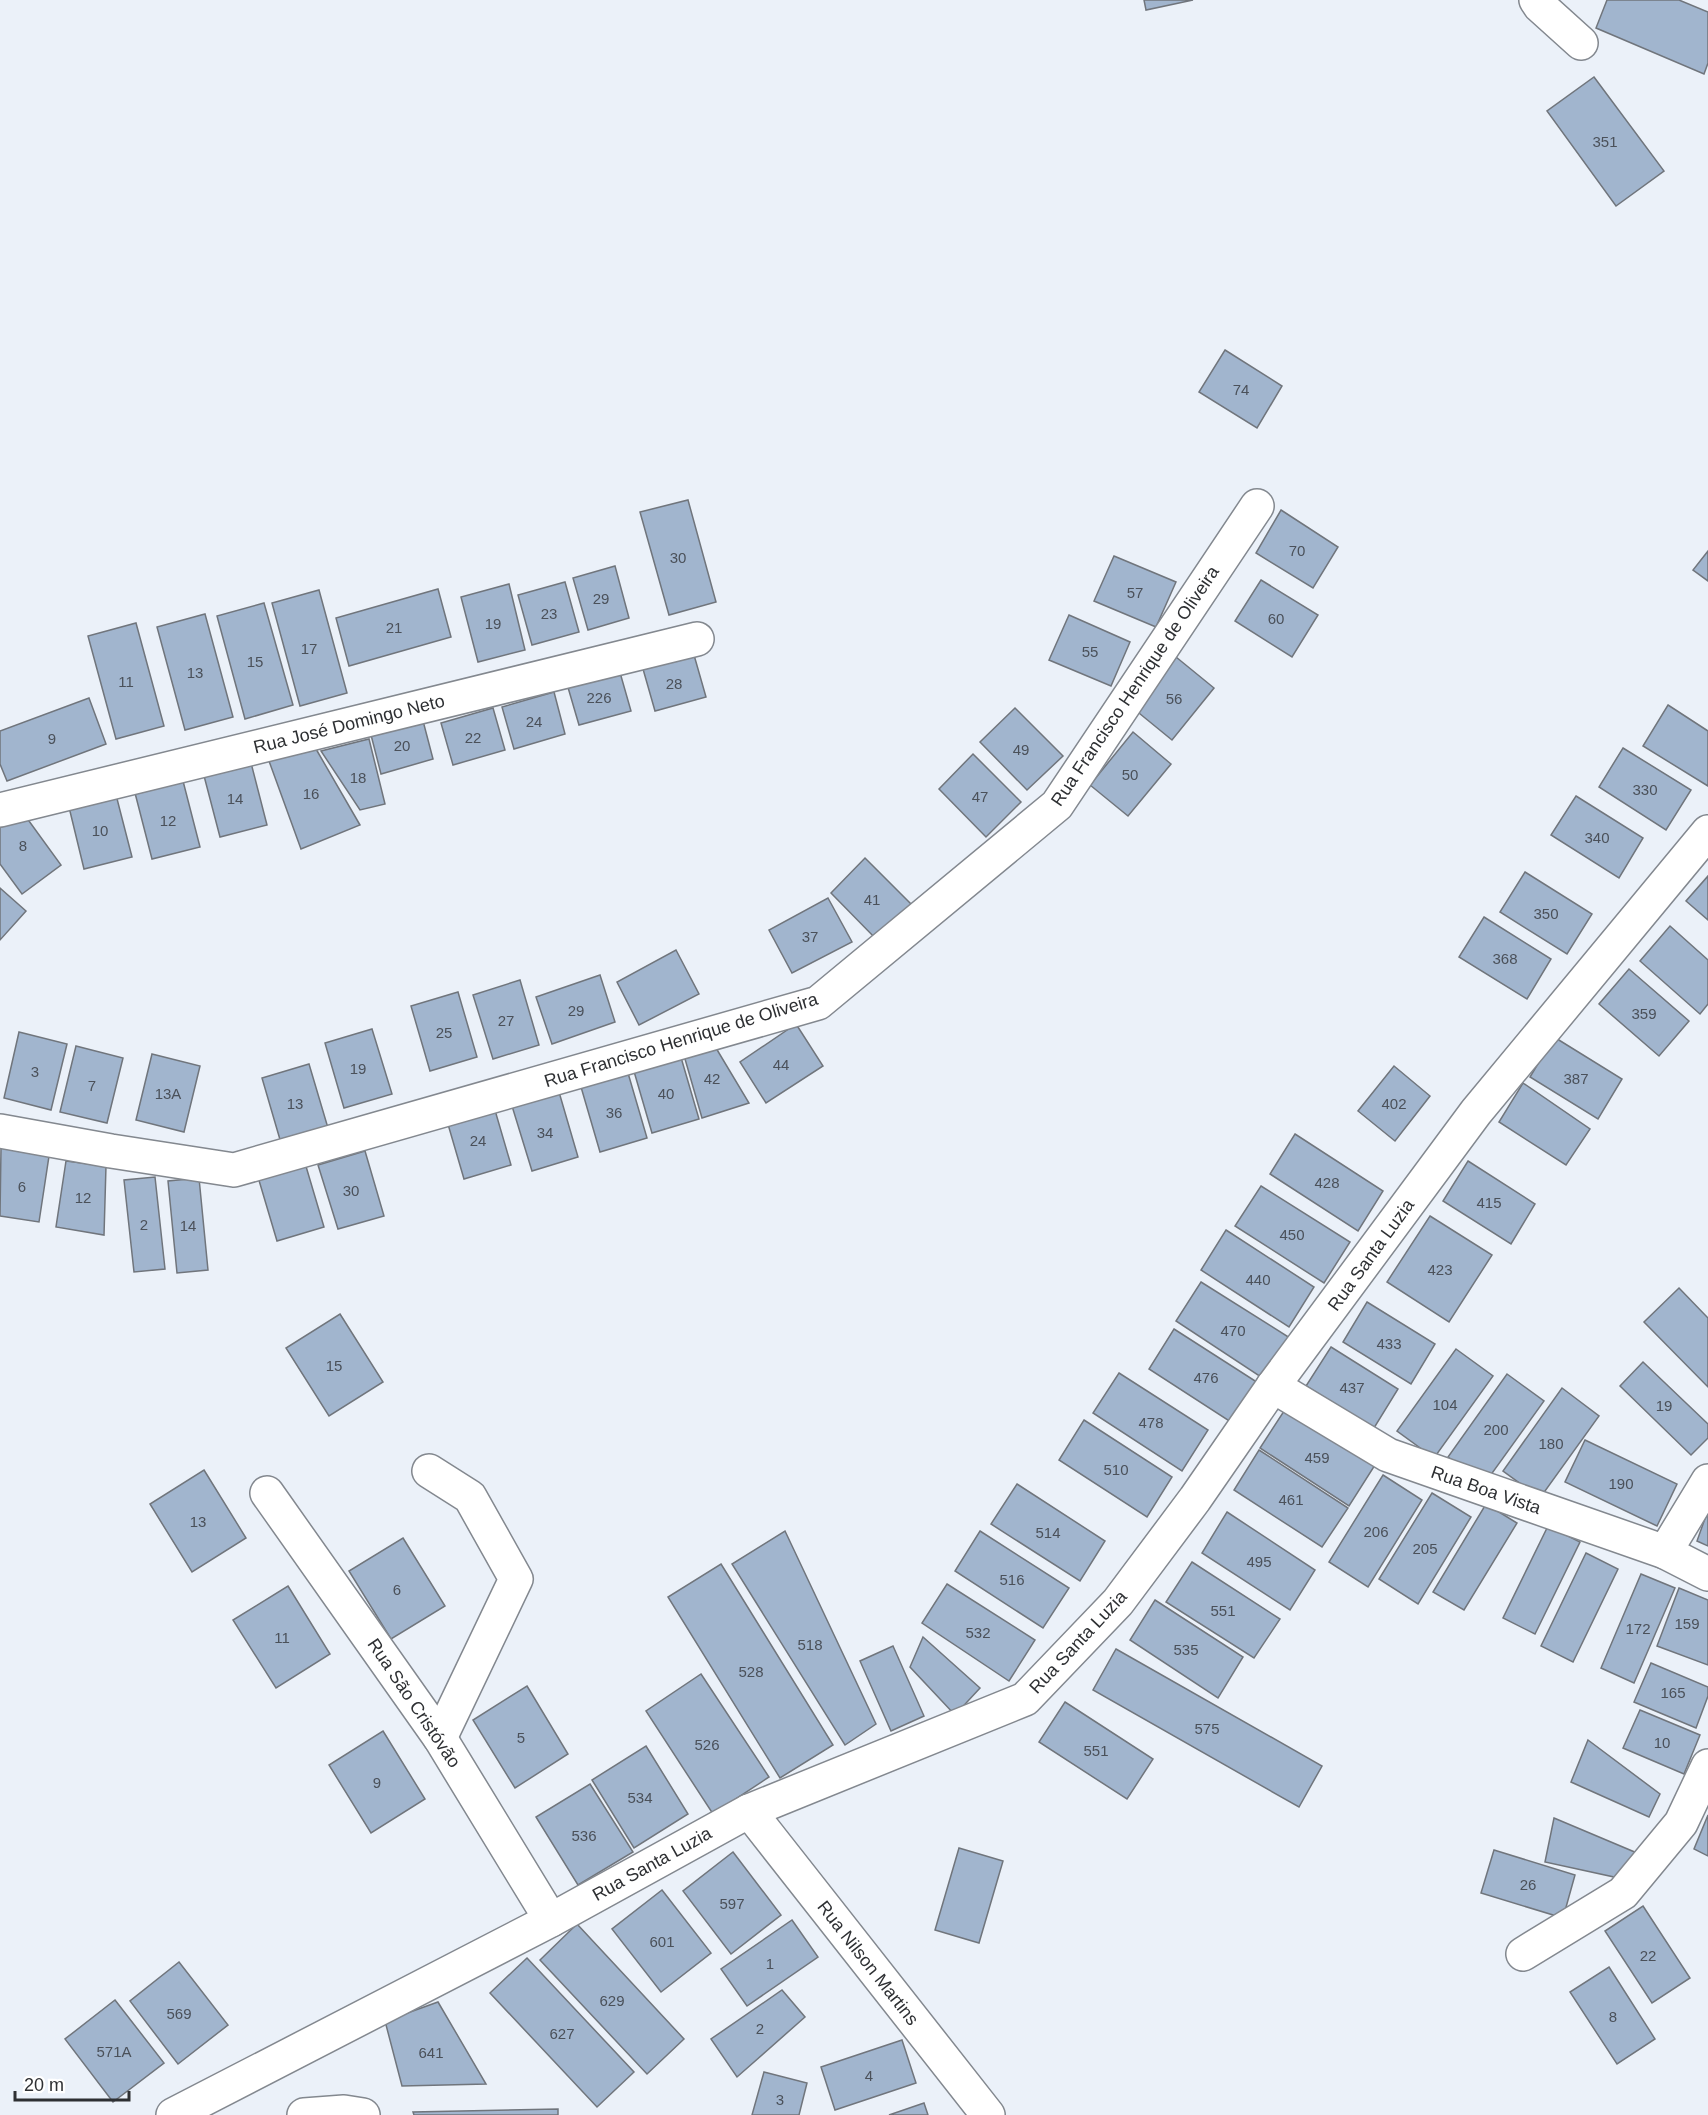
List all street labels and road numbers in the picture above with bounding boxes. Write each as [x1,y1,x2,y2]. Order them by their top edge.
street label: Rua Francisco Henrique de Oliveira [1047,561,1224,810]
street label: Rua José Domingo Neto [251,691,447,757]
street label: Rua Francisco Henrique de Oliveira [542,988,821,1091]
street label: Rua Santa Luzia [1324,1194,1419,1315]
street label: Rua Boa Vista [1428,1462,1544,1518]
street label: Rua Santa Luzia [1025,1586,1131,1697]
street label: Rua São Cristóvão [363,1635,465,1771]
street label: Rua Santa Luzia [589,1823,716,1905]
street label: Rua Nilson Martins [813,1897,923,2029]

